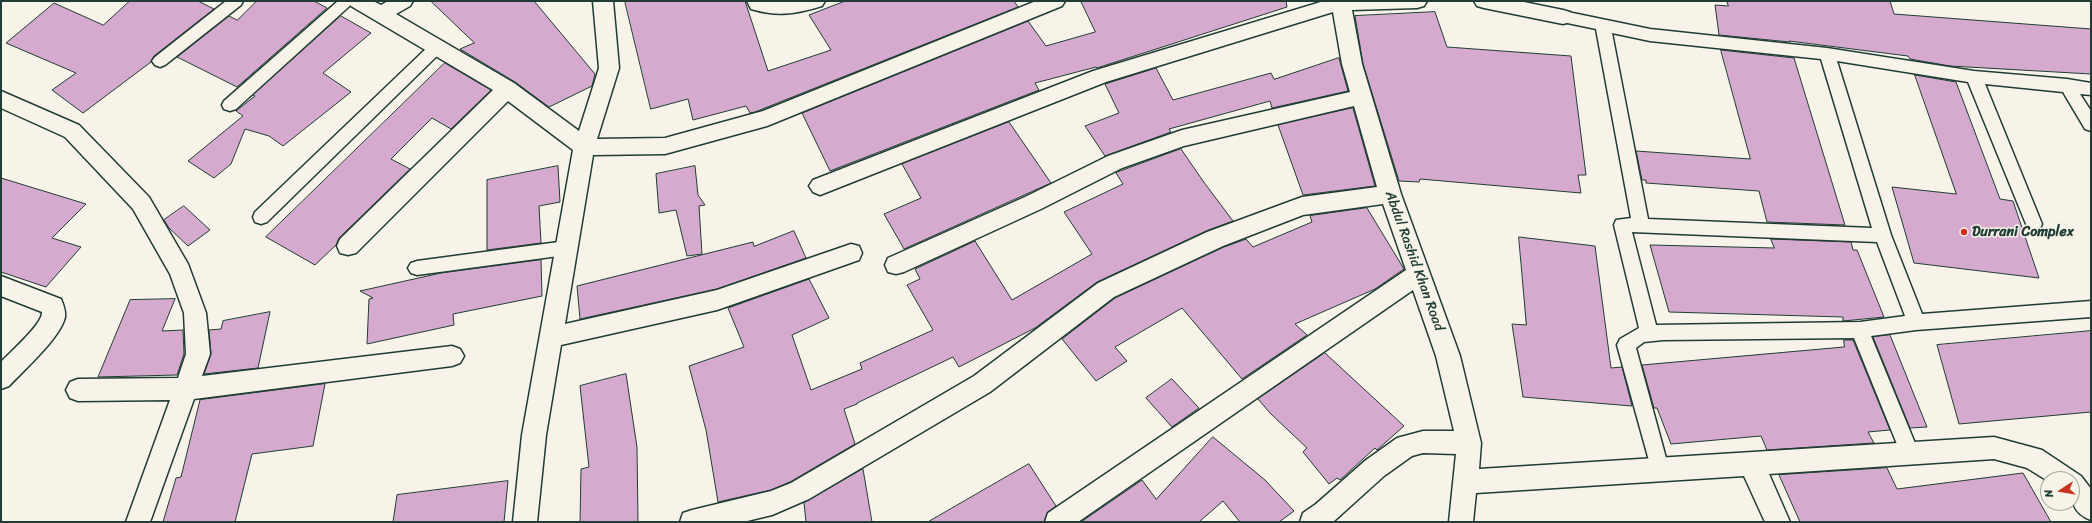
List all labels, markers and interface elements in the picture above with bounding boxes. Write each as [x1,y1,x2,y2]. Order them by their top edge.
street label: Abdul Rashid Khan Road [1381,189,1447,333]
place label: Durrani Complex [1972,224,2074,240]
marker: Durrani Complex [1959,227,1969,237]
north arrow [2040,471,2080,511]
text: N [2039,488,2059,499]

